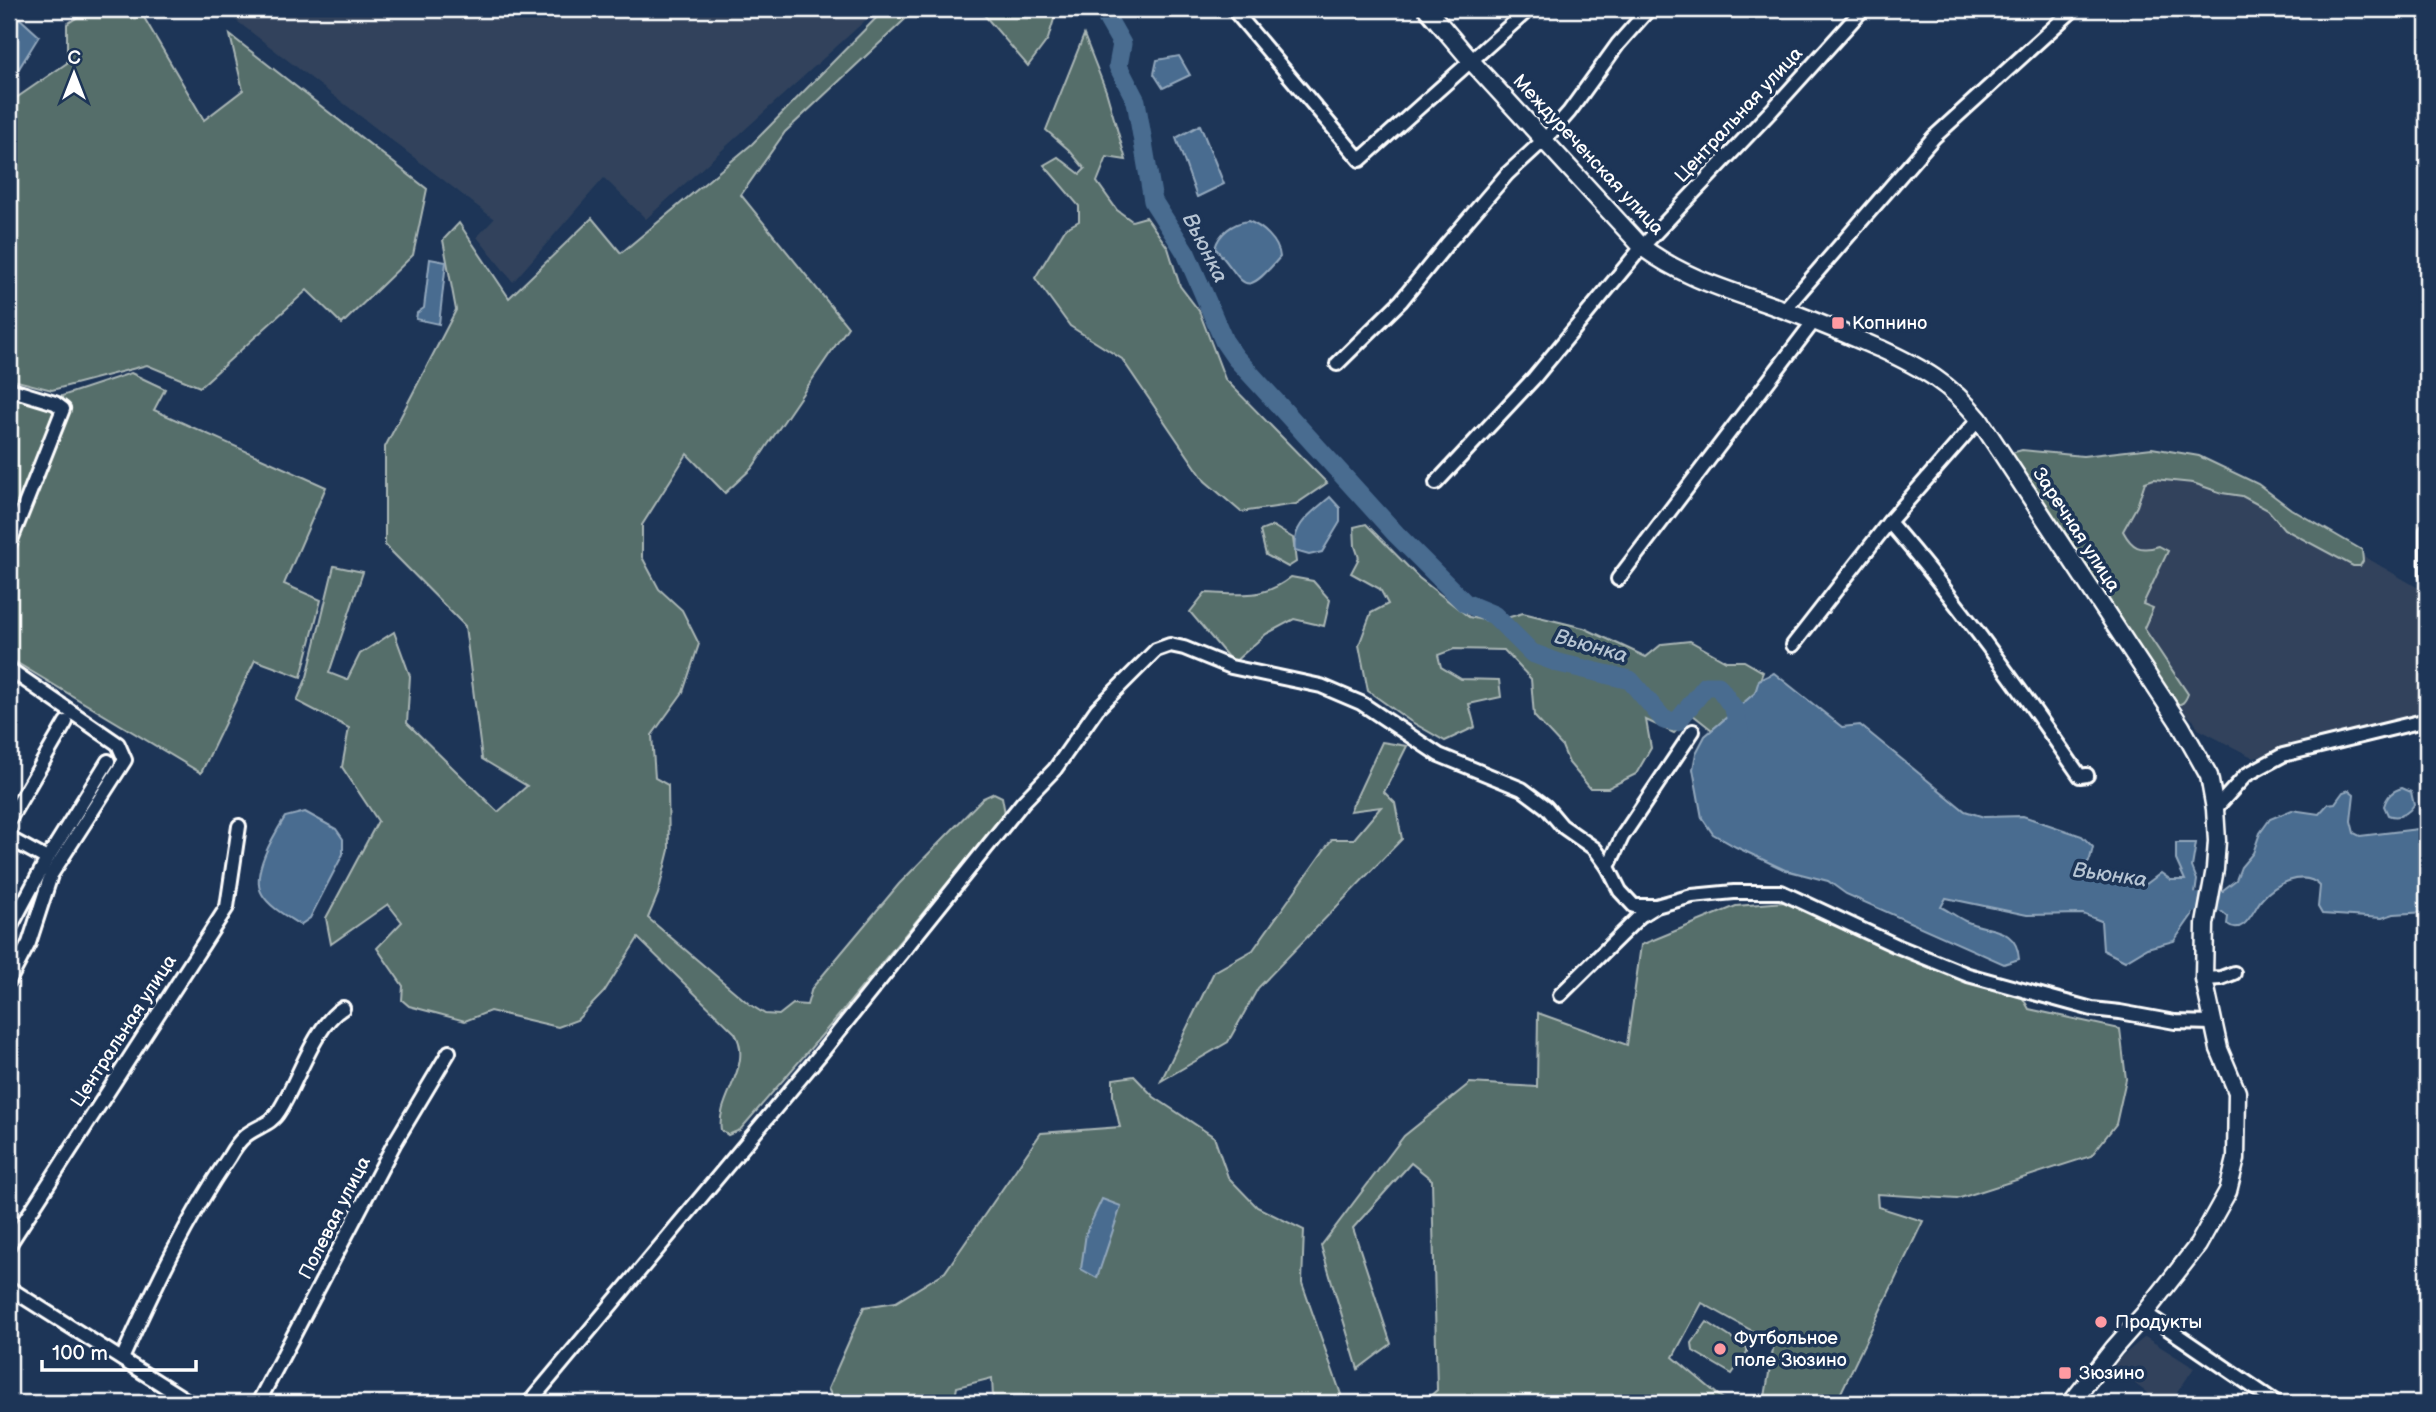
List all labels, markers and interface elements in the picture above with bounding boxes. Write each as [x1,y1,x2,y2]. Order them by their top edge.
north arrow [38,38,108,108]
street label: Центральная улица [1670,42,1808,188]
text: С [67,47,81,70]
street label: Междуреченская улица [1508,70,1668,240]
water label: Вьюнка [1177,209,1233,287]
place label: Копнино [1852,312,1927,335]
marker: Копнино [1830,315,1846,331]
street label: Заречная улица [2027,463,2125,597]
water label: Вьюнка [1552,624,1630,668]
water label: Вьюнка [2071,857,2149,893]
street label: Центральная улица [66,950,182,1112]
street label: Полевая улица [294,1153,376,1283]
place label: Продукты [2115,1311,2202,1334]
marker: Продукты [2093,1314,2109,1330]
place label: Футбольное поле Зюзино [1734,1327,1847,1372]
scale bar [42,1328,196,1372]
text: 100 m [52,1341,108,1366]
marker: Футбольное поле Зюзино [1712,1341,1728,1357]
place label: Зюзино [2079,1362,2145,1385]
marker: Зюзино [2057,1365,2073,1381]

